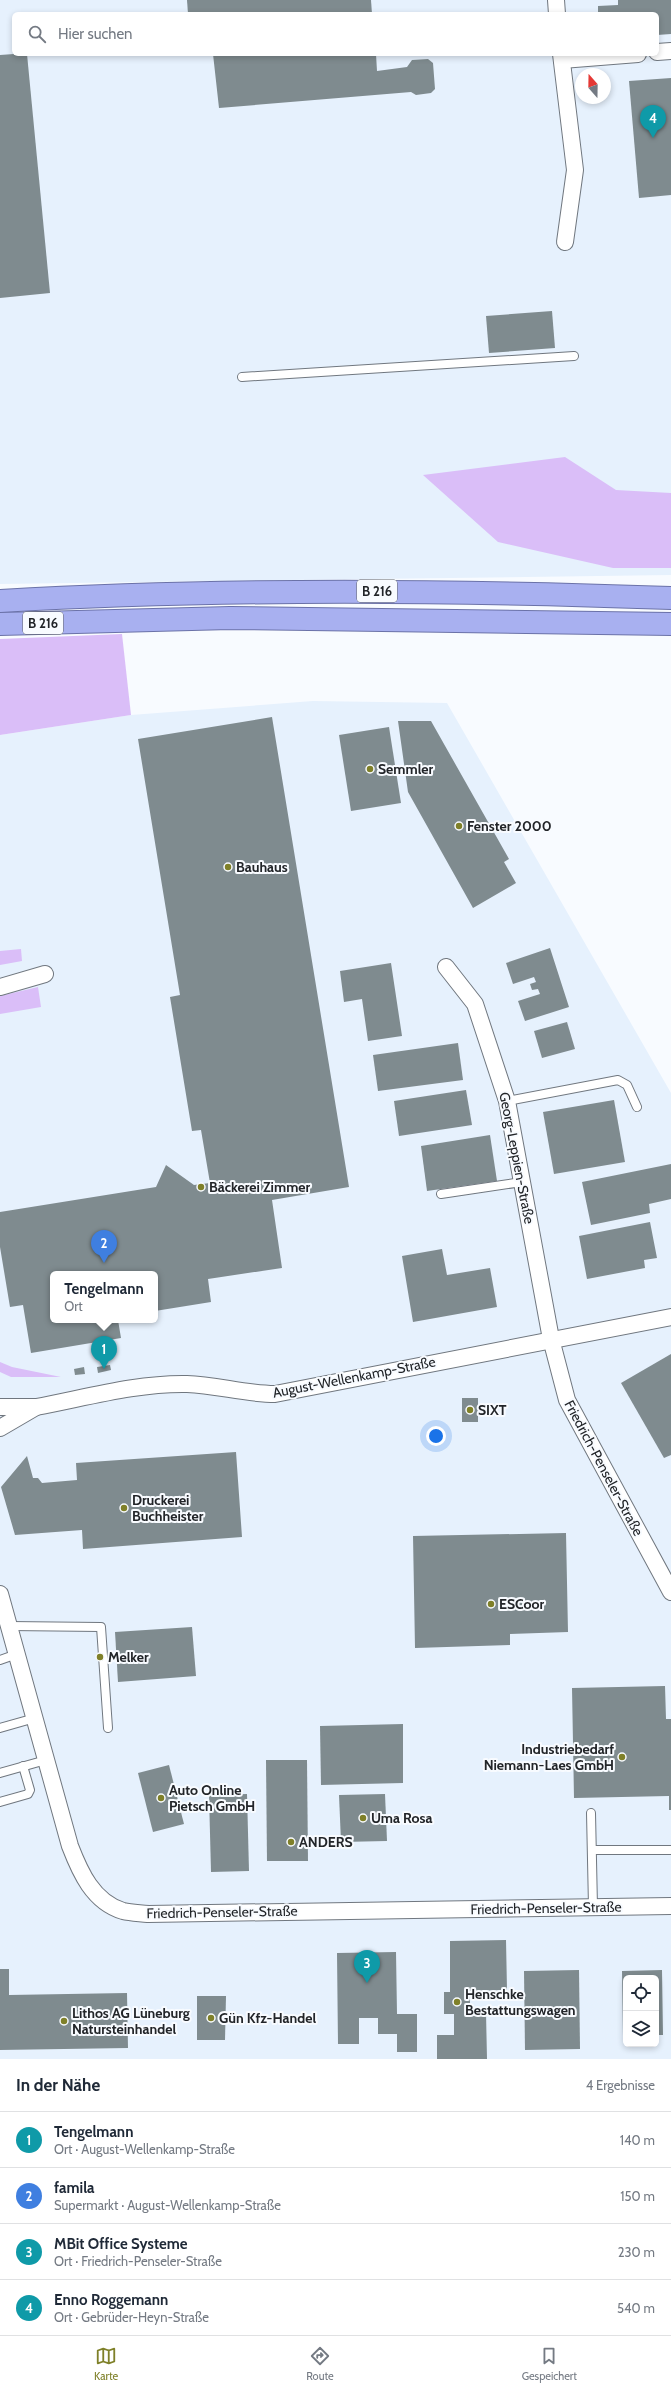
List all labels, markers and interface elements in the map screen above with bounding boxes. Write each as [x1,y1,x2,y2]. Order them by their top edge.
search box [12,12,659,56]
icon: search [26,23,48,45]
text: Hier suchen [58,25,133,43]
north arrow [575,68,611,104]
pin: 4 [640,105,666,138]
road number: B 216 [357,580,397,602]
road number: B 216 [23,612,63,634]
place label: Semmler [378,760,433,778]
marker: Semmler [365,764,375,774]
place label: Fenster 2000 [467,817,552,835]
marker: Fenster 2000 [454,821,464,831]
place label: Bauhaus [236,858,288,876]
marker: Bauhaus [223,862,233,872]
street label: Georg-Leppien-Straße [495,1091,539,1225]
place label: Bäckerei Zimmer [209,1178,311,1196]
marker: Bäckerei Zimmer [196,1182,206,1192]
pin: 2 [91,1230,117,1263]
popup [50,1271,158,1323]
text: Tengelmann [64,1280,144,1298]
text: Ort [64,1298,83,1314]
pin: 1 [91,1336,117,1369]
street label: August-Wellenkamp-Straße [271,1352,437,1402]
street label: Friedrich-Penseler-Straße [561,1397,647,1539]
place label: SIXT [478,1401,507,1419]
marker: SIXT [465,1405,475,1415]
your location [426,1426,446,1446]
place label: Druckerei Buchheister [132,1491,204,1525]
marker: Druckerei Buchheister [119,1503,129,1513]
place label: ESCoor [499,1595,544,1613]
marker: ESCoor [486,1599,496,1609]
place label: Melker [108,1648,149,1666]
marker: Melker [95,1652,105,1662]
place label: Industriebedarf Niemann-Laes GmbH [484,1740,614,1774]
marker: Industriebedarf Niemann-Laes GmbH [617,1752,627,1762]
place label: Auto Online Pietsch GmbH [169,1781,255,1815]
marker: Auto Online Pietsch GmbH [156,1793,166,1803]
place label: Uma Rosa [371,1809,433,1827]
marker: Uma Rosa [358,1813,368,1823]
place label: ANDERS [299,1833,353,1851]
marker: ANDERS [286,1837,296,1847]
street label: Friedrich-Penseler-Straße [470,1898,622,1918]
street label: Friedrich-Penseler-Straße [146,1902,298,1922]
pin: 3 [354,1950,380,1983]
map controls [623,1975,659,2047]
button: locate [623,1975,659,2011]
place label: Henschke Bestattungswagen [465,1985,576,2019]
marker: Henschke Bestattungswagen [452,1997,462,2007]
place label: Lithos AG Lüneburg Natursteinhandel [72,2004,190,2038]
place label: Gün Kfz-Handel [219,2009,316,2027]
button: layers [623,2011,659,2047]
marker: Gün Kfz-Handel [206,2013,216,2023]
marker: Lithos AG Lüneburg Natursteinhandel [59,2016,69,2026]
text: In der Nähe [16,2075,100,2095]
text: 4 Ergebnisse [586,2077,655,2093]
text: Tengelmann [54,2123,133,2141]
text: 1 [27,2132,31,2148]
text: 140 m [620,2132,655,2148]
text: Ort · August-Wellenkamp-Straße [54,2141,235,2157]
text: famila [54,2179,95,2197]
text: 2 [26,2188,32,2204]
text: 150 m [620,2188,655,2204]
text: Supermarkt · August-Wellenkamp-Straße [54,2197,281,2213]
text: MBit Office Systeme [54,2235,188,2253]
text: 3 [25,2244,33,2260]
text: 230 m [618,2244,655,2260]
text: Ort · Friedrich-Penseler-Straße [54,2253,222,2269]
text: Enno Roggemann [54,2291,168,2309]
text: 4 [25,2300,33,2316]
text: 540 m [617,2300,655,2316]
text: Ort · Gebrüder-Heyn-Straße [54,2309,209,2325]
tab: Karte [94,2345,118,2383]
tab: Route [306,2345,334,2383]
tab: Gespeichert [522,2345,577,2383]

